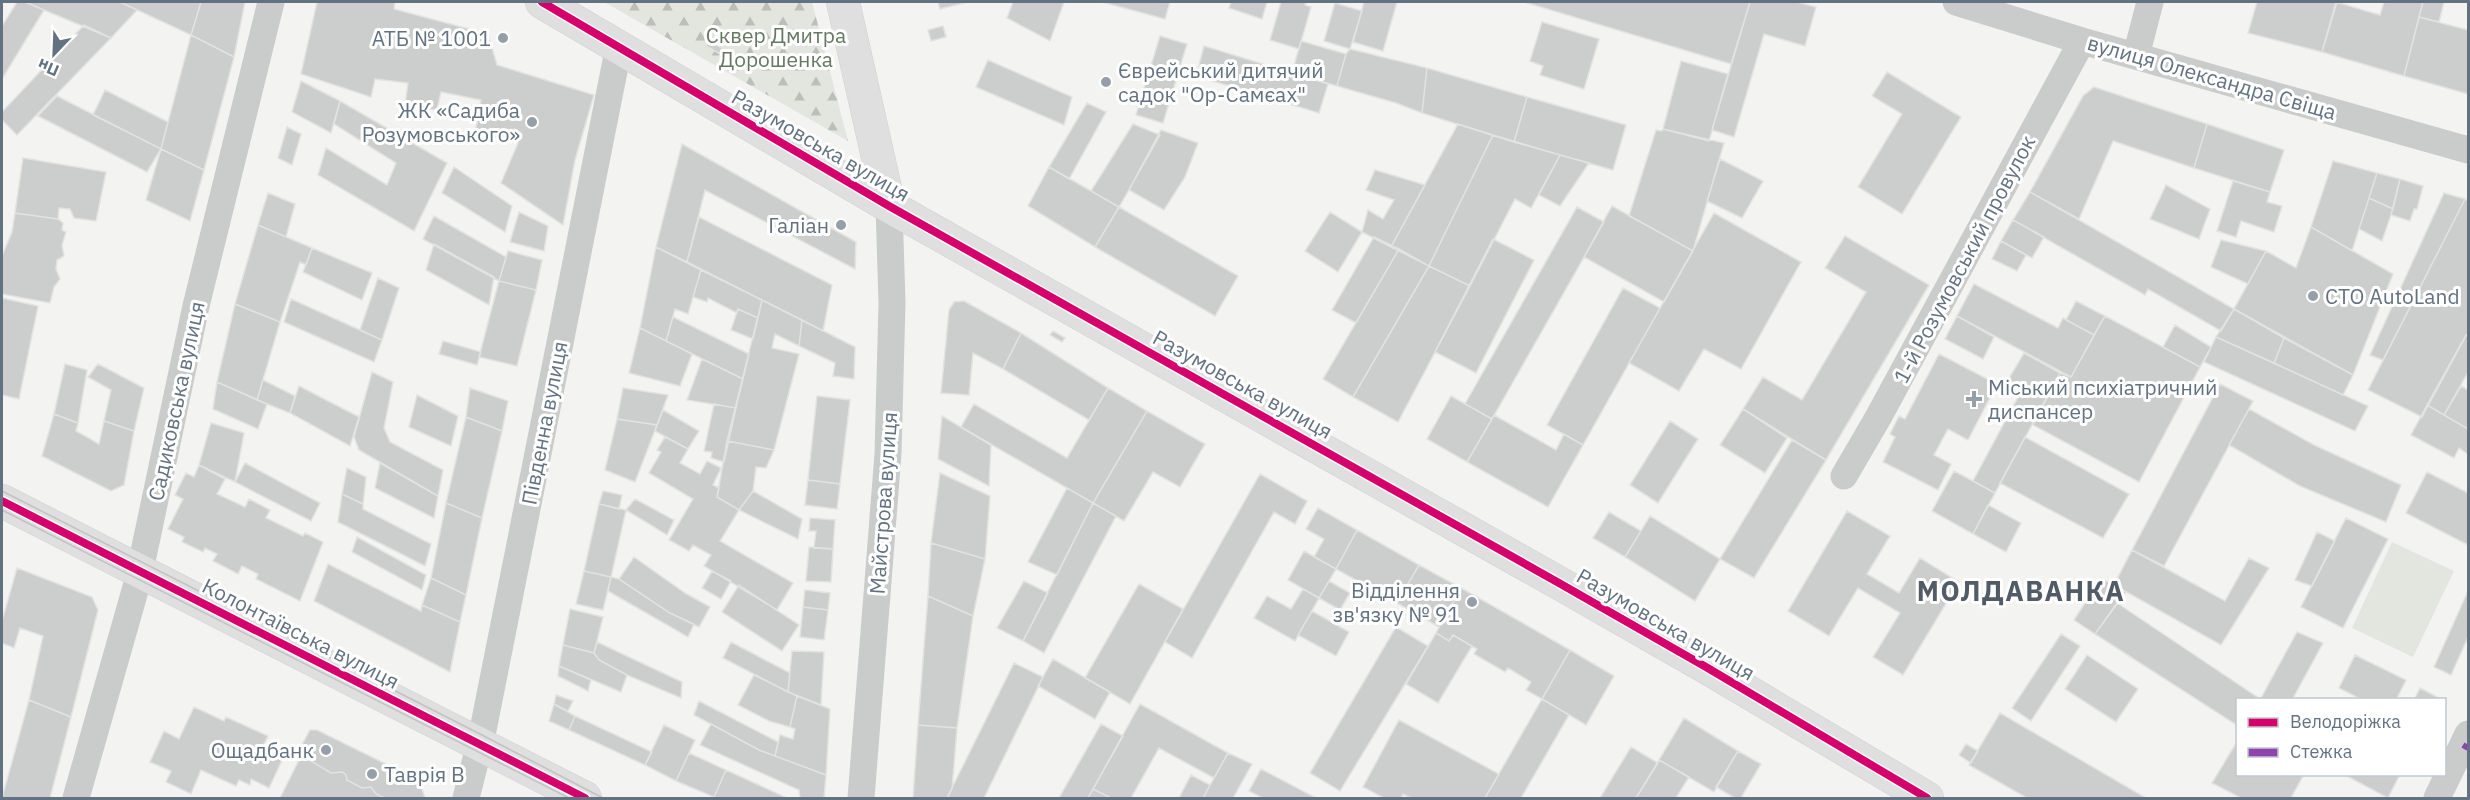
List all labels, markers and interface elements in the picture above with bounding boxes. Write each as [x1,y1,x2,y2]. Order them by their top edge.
park label: Сквер Дмитра Дорошенка [706,21,846,73]
north arrow [24,24,84,84]
place label: АТБ № 1001 [372,24,491,52]
street label: вулиця Олександра Свіща [2084,28,2340,126]
marker: АТБ № 1001 [496,31,510,45]
text: Пн [35,54,62,81]
place label: Єврейський дитячий садок "Ор-Самєах" [1118,56,1324,108]
marker: Єврейський дитячий садок "Ор-Самєах" [1099,75,1113,89]
street label: Разумовська вулиця [727,83,915,207]
place label: ЖК «Садиба Розумовського» [362,96,520,148]
marker: ЖК «Садиба Розумовського» [525,115,539,129]
street label: 1-й Розумовський провулок [1887,130,2041,388]
place label: Галіан [768,211,829,239]
marker: Галіан [834,218,848,232]
place label: СТО AutoLand [2325,282,2460,310]
marker: СТО AutoLand [2306,289,2320,303]
street label: Садиковська вулиця [141,299,211,503]
street label: Разумовська вулиця [1148,323,1338,445]
street label: Південна вулиця [514,339,574,507]
place label: Міський психіатричний диспансер [1988,373,2217,425]
marker: Міський психіатричний диспансер [1965,390,1983,408]
street label: Майстрова вулиця [863,411,903,595]
street label: Разумовська вулиця [1572,562,1760,686]
street label: Колонтаївська вулиця [198,571,404,695]
district label: МОЛДАВАНКА [1917,573,2125,608]
place label: Відділення зв'язку № 91 [1333,576,1460,628]
marker: Відділення зв'язку № 91 [1465,595,1479,609]
legend [2236,698,2446,776]
text: Велодоріжка [2290,710,2401,733]
place label: Ощадбанк [211,736,314,764]
text: Стежка [2290,740,2353,763]
marker: Ощадбанк [319,743,333,757]
place label: Таврія В [384,760,465,788]
marker: Таврія В [365,767,379,781]

